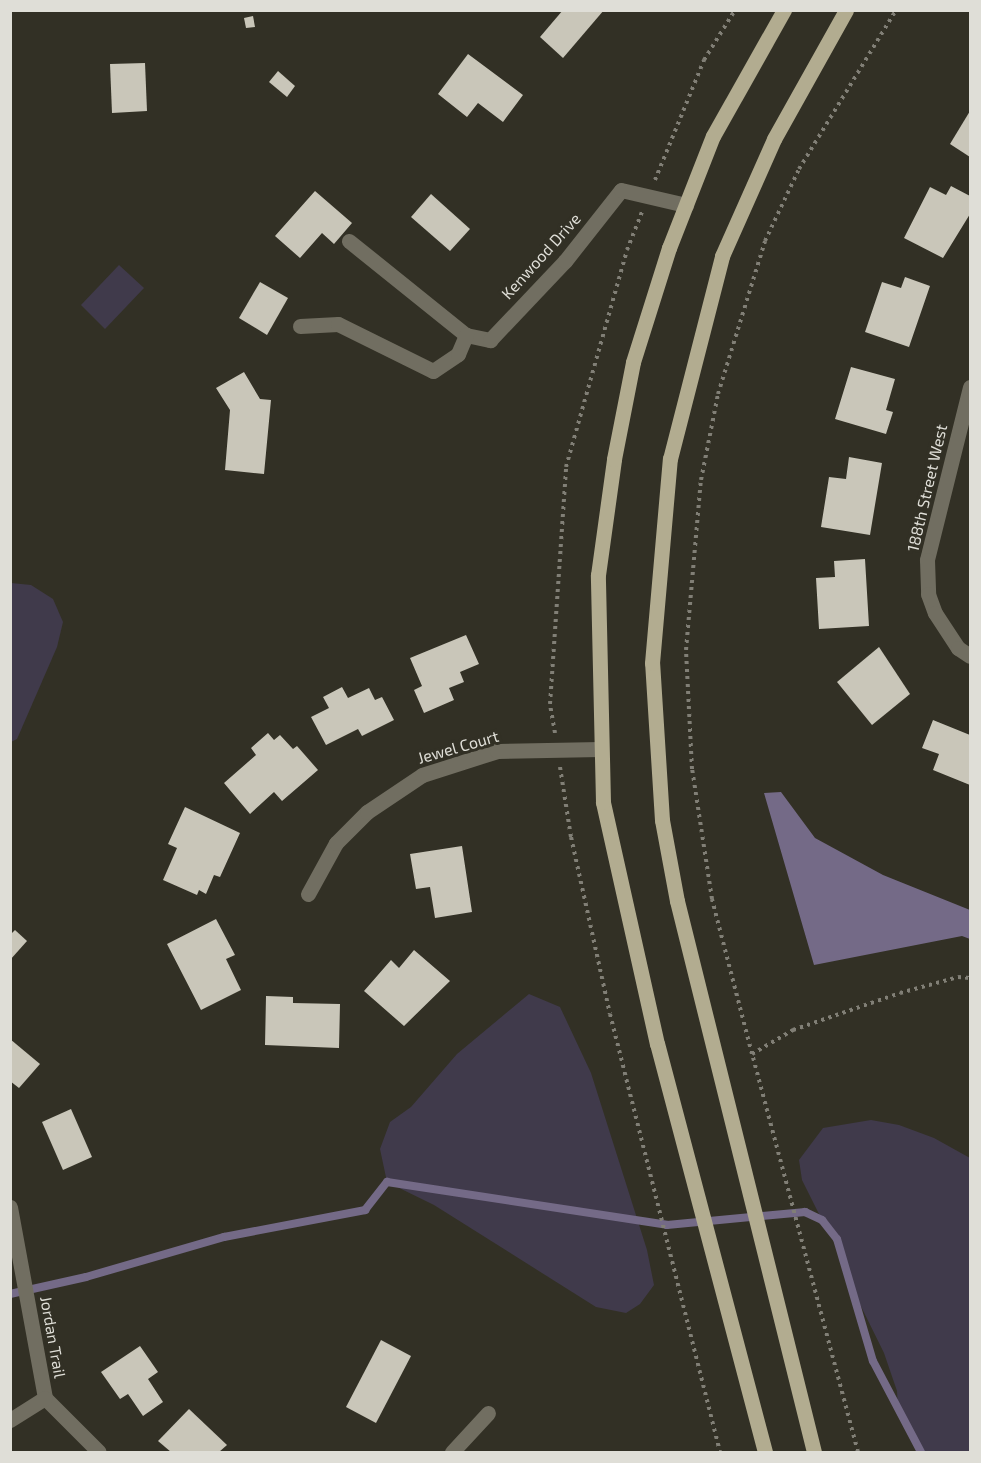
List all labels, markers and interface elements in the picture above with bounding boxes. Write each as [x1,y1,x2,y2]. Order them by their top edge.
street label: Kenwood Drive [497,209,585,303]
street label: 188th Street West [903,422,951,554]
street label: Jewel Court [415,726,501,768]
street label: Jordan Trail [36,1294,70,1380]

